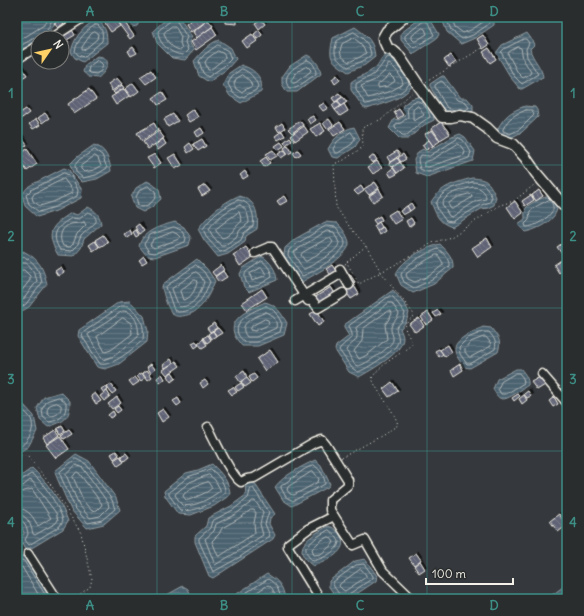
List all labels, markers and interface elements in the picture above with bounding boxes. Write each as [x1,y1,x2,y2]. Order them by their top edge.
text: A [86,3,95,20]
text: B [220,3,229,20]
text: C [356,3,365,20]
text: D [489,3,499,20]
north arrow [30,30,70,70]
text: N [50,37,66,51]
text: 1 [8,85,14,102]
text: 1 [570,85,576,102]
text: 2 [7,228,15,245]
text: 2 [569,228,577,245]
text: 3 [7,371,15,388]
text: 3 [569,371,577,388]
text: 4 [7,514,15,531]
text: 4 [569,514,577,531]
scale bar [426,560,513,586]
text: 100 m [432,566,466,581]
text: A [86,597,95,614]
text: B [220,597,229,614]
text: C [356,597,365,614]
text: D [489,597,499,614]

